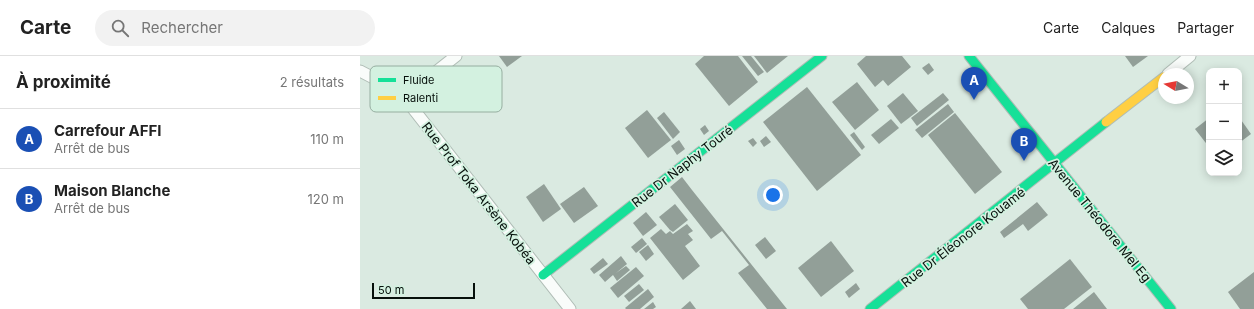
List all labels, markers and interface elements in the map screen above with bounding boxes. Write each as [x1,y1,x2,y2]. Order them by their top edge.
search box [95,10,375,46]
text: Carte [20,16,71,39]
icon: search [109,17,131,39]
text: Rechercher [141,18,223,37]
text: Carte [1043,19,1079,36]
text: Calques [1101,19,1155,36]
text: Partager [1177,19,1234,36]
legend [370,66,502,112]
pin: A [961,67,987,100]
north arrow [1158,68,1194,104]
map controls [1206,68,1242,176]
button: + [1206,68,1242,104]
text: À proximité [16,72,111,92]
text: Fluide [403,73,434,87]
text: 2 résultats [280,74,344,90]
text: Ralenti [403,91,438,105]
button: − [1206,104,1242,140]
street label: Rue Prof Toka Arsène Kobéa [419,119,539,267]
text: Carrefour AFFI [54,121,162,140]
street label: Rue Dr Naphy Touré [628,122,736,210]
pin: B [1011,128,1037,161]
text: A [24,131,34,147]
text: 110 m [310,131,344,147]
text: Arrêt de bus [54,140,130,156]
button: layers [1206,140,1242,176]
street label: Avenue Théodore Mel Eg [1045,155,1155,285]
text: Maison Blanche [54,181,170,200]
street label: Rue Dr Éléonore Kouamé [898,184,1028,290]
your location [763,185,783,205]
text: B [25,191,33,207]
text: 120 m [308,191,344,207]
text: Arrêt de bus [54,200,130,216]
scale bar [372,281,475,300]
text: 50 m [378,283,404,297]

